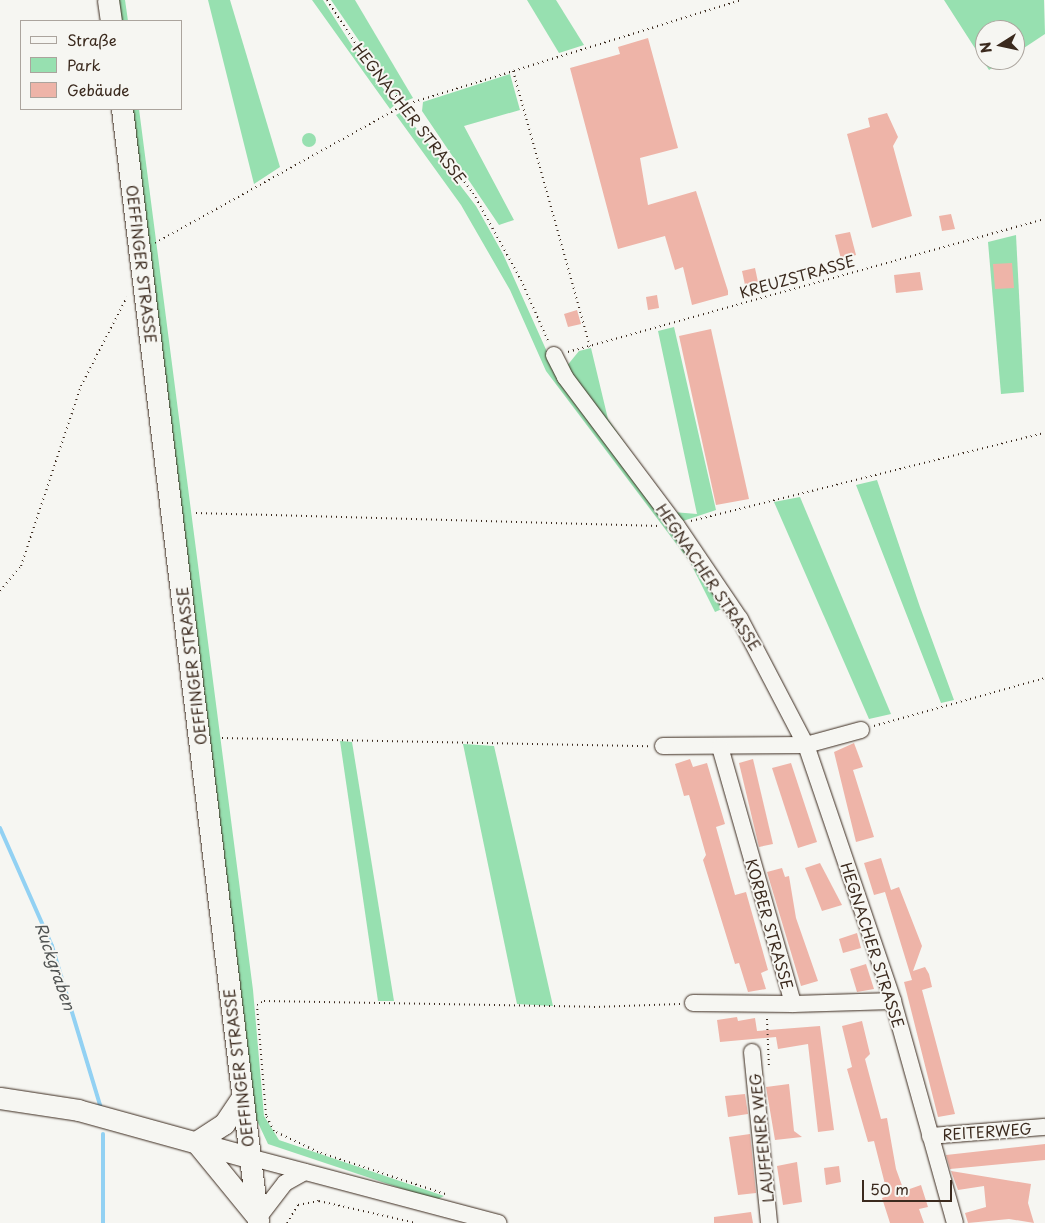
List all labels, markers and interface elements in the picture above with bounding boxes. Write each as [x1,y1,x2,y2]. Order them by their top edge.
legend [20,20,182,110]
north arrow [975,20,1025,70]
text: Straße [67,28,117,51]
street label: HEGNACHER STRASSE [350,39,470,187]
text: N [974,40,997,55]
text: Park [67,53,101,76]
text: Gebäude [67,78,129,101]
street label: OEFFINGER STRASSE [123,182,161,346]
street label: KREUZSTRASSE [737,251,857,301]
street label: HEGNACHER STRASSE [653,500,765,654]
street label: OEFFINGER STRASSE [172,584,210,748]
street label: KORBER STRASSE [743,856,797,992]
street label: HEGNACHER STRASSE [838,860,908,1030]
water label: Ruckgraben [32,920,80,1012]
street label: OEFFINGER STRASSE [219,986,257,1150]
street label: LAUFFENER WEG [745,1072,777,1204]
street label: REITERWEG [942,1119,1032,1143]
scale bar [865,1170,955,1202]
text: 50 m [870,1177,909,1200]

